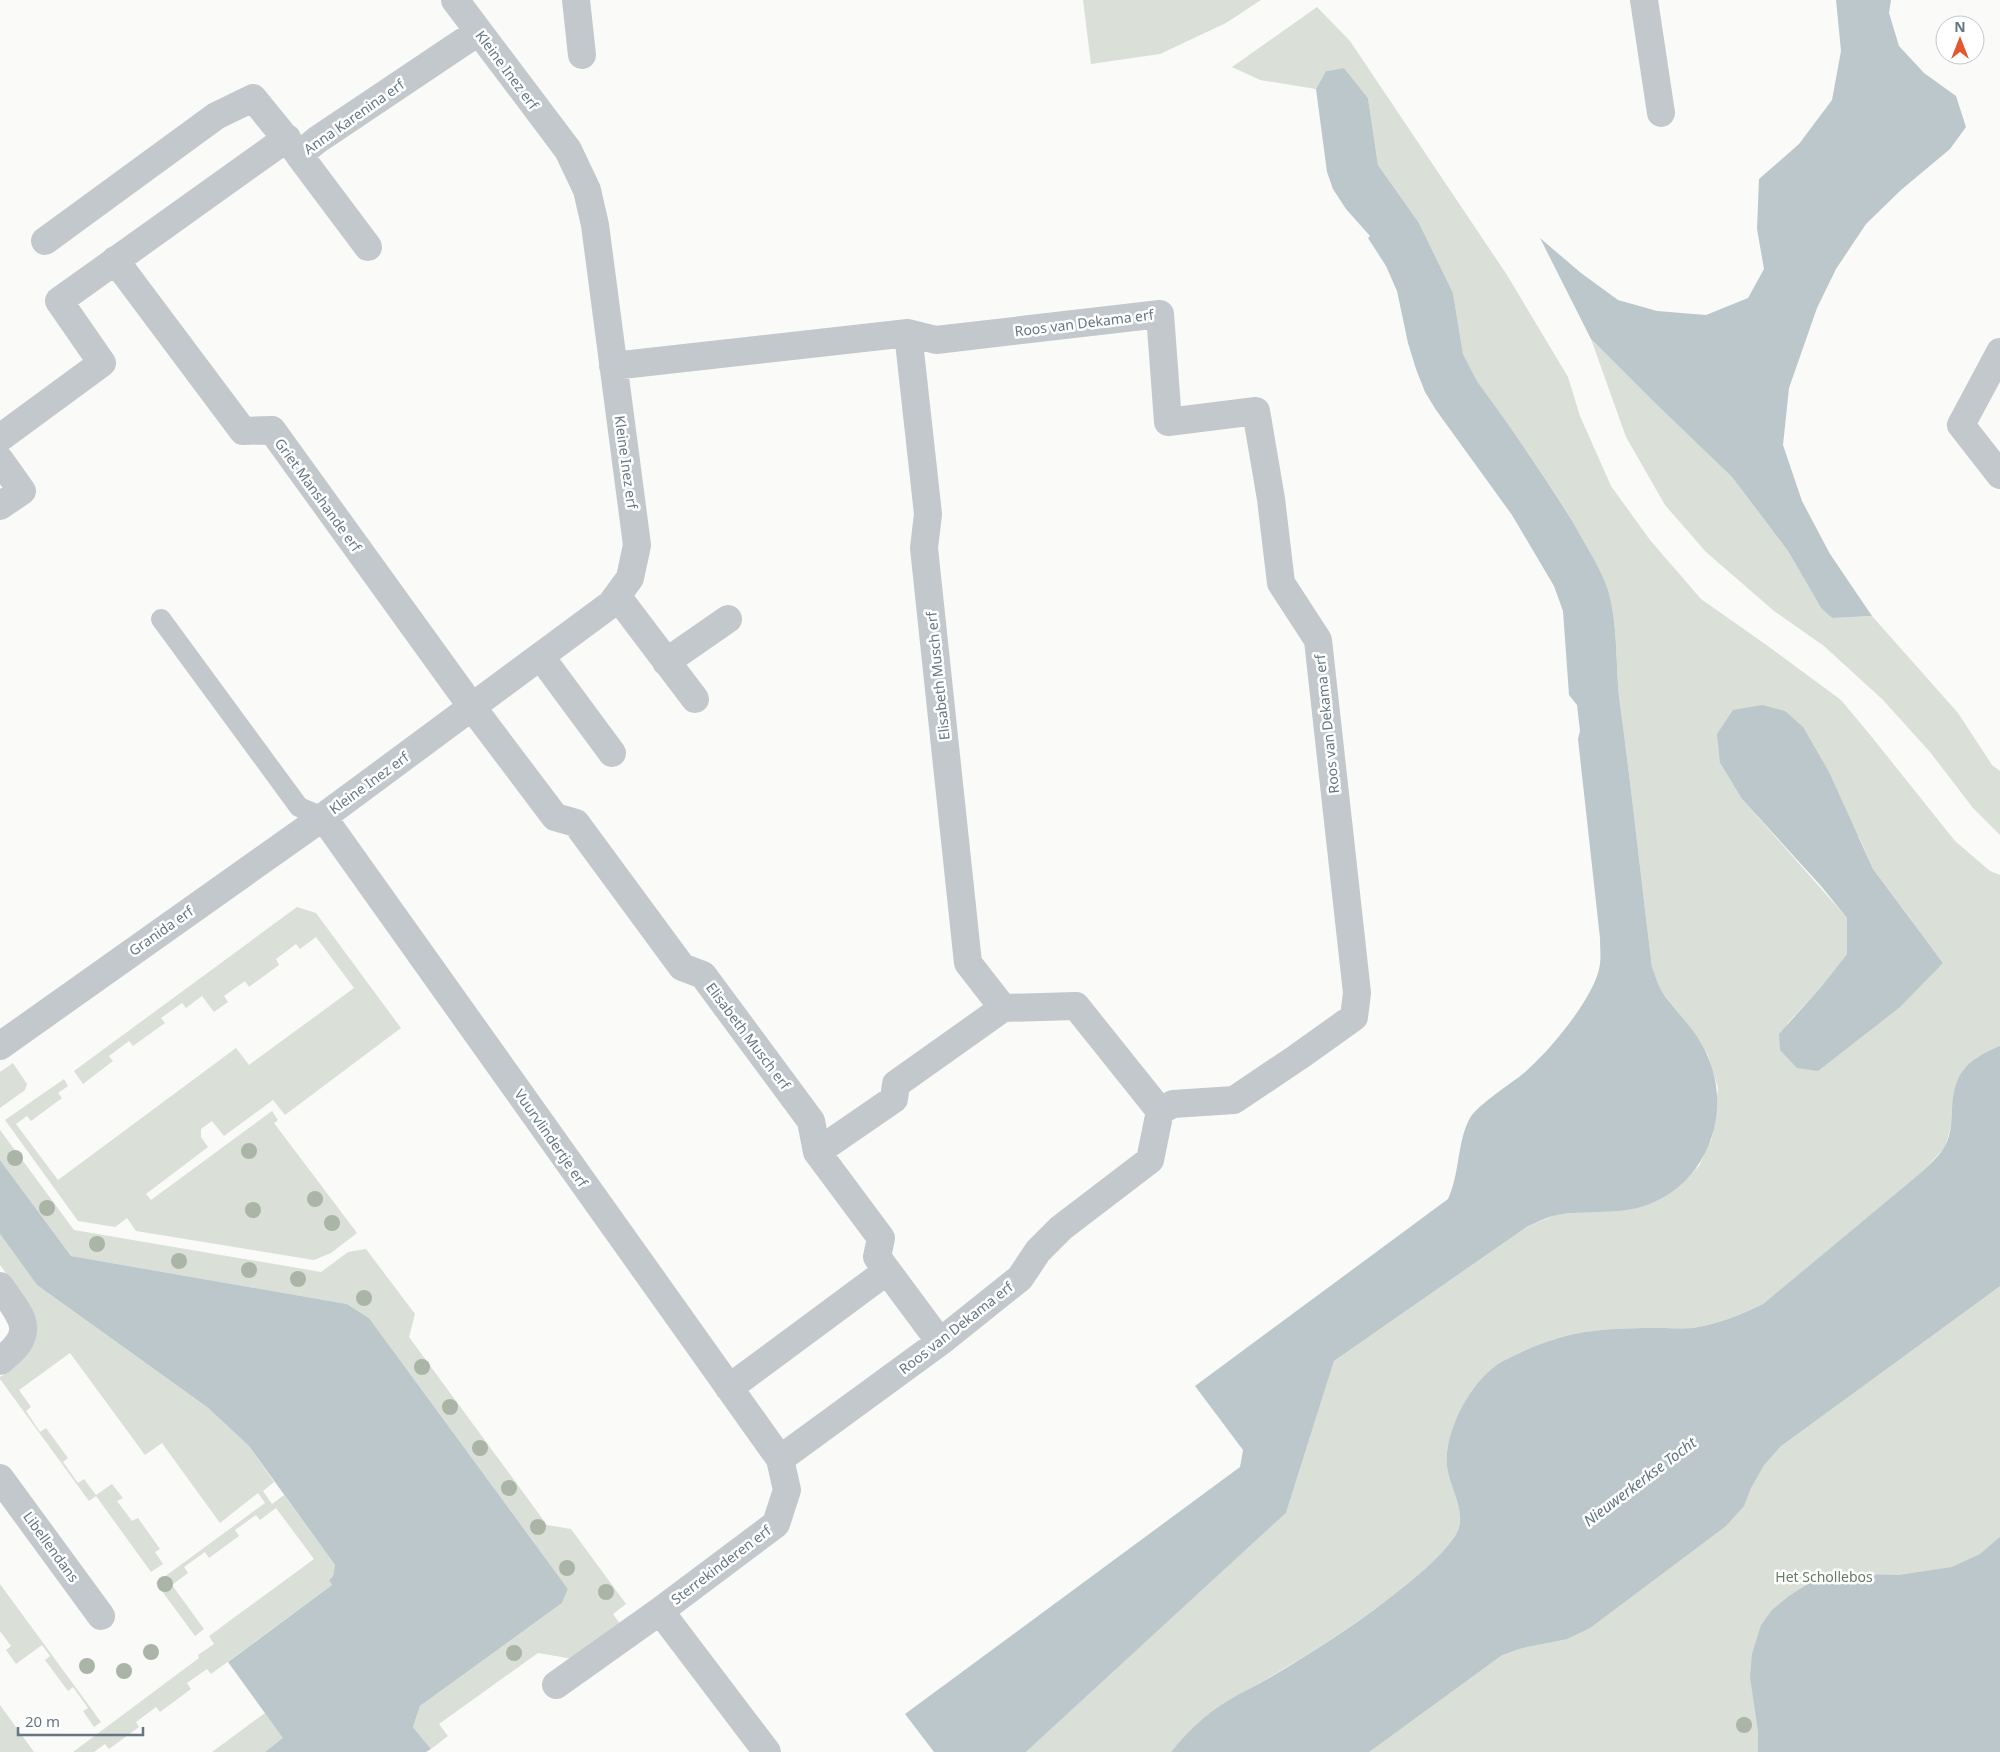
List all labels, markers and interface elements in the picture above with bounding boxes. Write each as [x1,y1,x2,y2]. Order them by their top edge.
north arrow [1935,15,1985,65]
text: N [1954,17,1966,36]
street label: Kleine Inez erf [472,27,544,114]
street label: Anna Karenina erf [300,74,409,158]
street label: Roos van Dekama erf [1013,304,1156,340]
street label: Kleine Inez erf [611,414,643,511]
street label: Griet Manshande erf [271,434,367,556]
street label: Elisabeth Musch erf [921,610,954,741]
street label: Roos van Dekama erf [1310,652,1343,795]
street label: Kleine Inez erf [325,747,413,818]
street label: Granida erf [125,901,198,960]
street label: Elisabeth Musch erf [702,978,796,1094]
street label: Vuurvlindertje erf [511,1085,593,1191]
street label: Roos van Dekama erf [895,1276,1018,1378]
water label: Nieuwerkerkse Tocht [1579,1432,1701,1530]
street label: Libellendans [19,1508,84,1586]
street label: Sterrekinderen erf [667,1520,775,1608]
park label: Het Schollebos [1775,1567,1873,1586]
scale bar [18,1704,142,1736]
text: 20 m [25,1711,60,1731]

